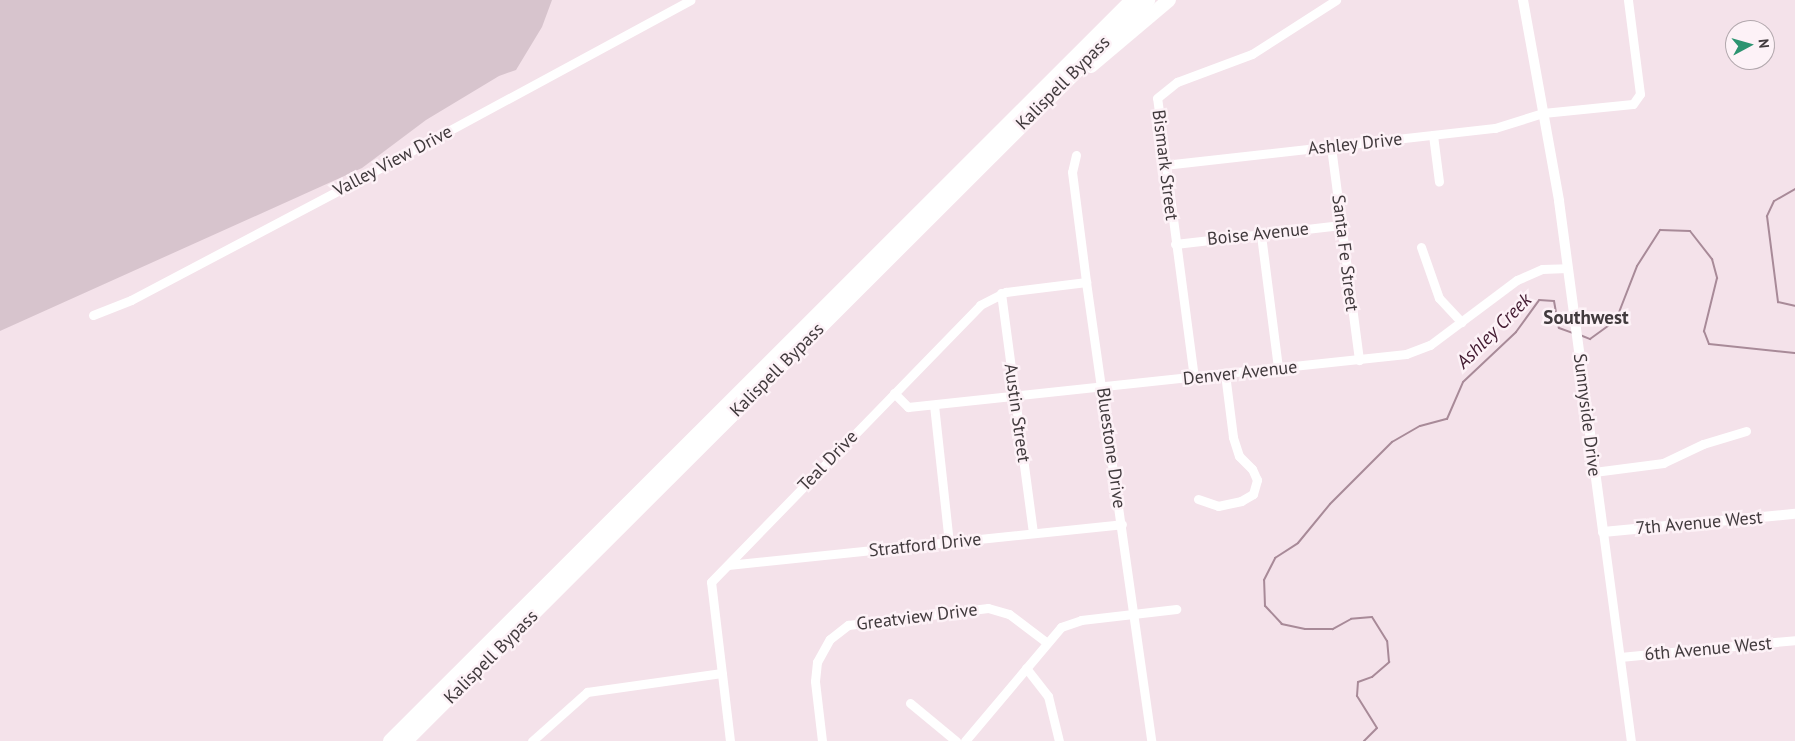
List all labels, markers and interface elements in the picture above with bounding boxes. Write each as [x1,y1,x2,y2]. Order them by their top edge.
north arrow [1725,20,1775,70]
street label: Kalispell Bypass [1012,32,1114,134]
text: N [1754,38,1773,49]
street label: Bismark Street [1147,108,1183,222]
street label: Valley View Drive [329,120,457,202]
street label: Ashley Drive [1306,128,1404,160]
street label: Santa Fe Street [1327,193,1363,313]
street label: Boise Avenue [1206,218,1310,250]
water label: Ashley Creek [1451,288,1537,374]
district label: Southwest [1543,307,1629,329]
street label: Kalispell Bypass [726,319,828,421]
street label: Sunnyside Drive [1569,352,1605,478]
street label: Denver Avenue [1181,356,1299,390]
street label: Austin Street [999,362,1035,464]
street label: Bluestone Drive [1092,386,1130,510]
street label: Teal Drive [794,426,862,496]
street label: 7th Avenue West [1634,507,1764,539]
street label: Stratford Drive [868,528,982,562]
street label: Greatview Drive [855,599,979,635]
street label: Kalispell Bypass [440,606,542,708]
street label: 6th Avenue West [1643,633,1773,665]

